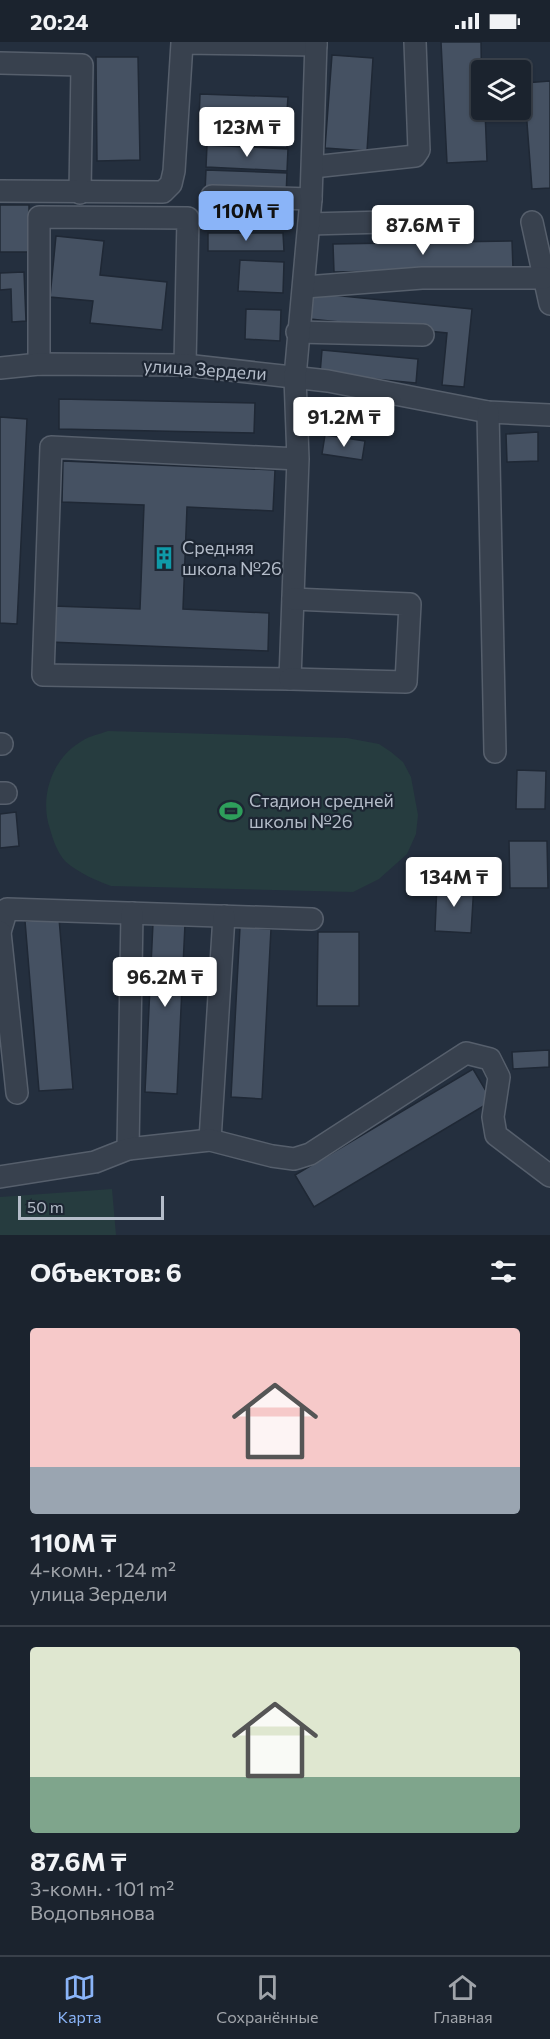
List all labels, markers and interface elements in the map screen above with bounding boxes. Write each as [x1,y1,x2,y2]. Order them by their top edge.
text: 20:24 [30,8,89,35]
map controls [471,60,531,120]
button: layers [471,60,531,120]
pin: 123M ₸ [198,107,296,158]
text: 123M ₸ [213,114,281,138]
pin: 110M ₸ [197,191,295,242]
text: 110M ₸ [213,198,279,222]
pin: 87.6M ₸ [368,205,478,256]
text: 87.6M ₸ [386,212,460,236]
street label: улица Зердели [143,354,268,384]
pin: 91.2M ₸ [289,397,399,448]
text: 91.2M ₸ [307,404,381,428]
place label: Средняя школа №26 [182,536,282,579]
building icon: Средняя школа №26 [151,545,177,571]
place label: Стадион средней школы №26 [249,789,394,832]
sports icon: Стадион средней школы №26 [218,798,244,824]
pin: 134M ₸ [405,857,503,908]
text: 134M ₸ [420,864,488,888]
pin: 96.2M ₸ [110,957,220,1008]
text: 96.2M ₸ [127,964,203,988]
scale bar [18,1193,164,1220]
text: 50 m [27,1197,64,1216]
icon: filters [487,1255,520,1288]
text: Объектов: 6 [30,1256,182,1287]
icon: home [221,1367,329,1475]
text: 110M ₸ [30,1526,117,1557]
text: 4-комн. · 124 m² [30,1557,176,1581]
text: улица Зердели [30,1581,168,1605]
icon: home [221,1686,329,1794]
text: 87.6M ₸ [30,1845,127,1876]
text: 3-комн. · 101 m² [30,1876,174,1900]
text: Водопьянова [30,1900,155,1924]
tab: Карта [57,1971,102,2026]
tab: Сохранённые [216,1971,318,2026]
tab: Главная [433,1971,493,2026]

